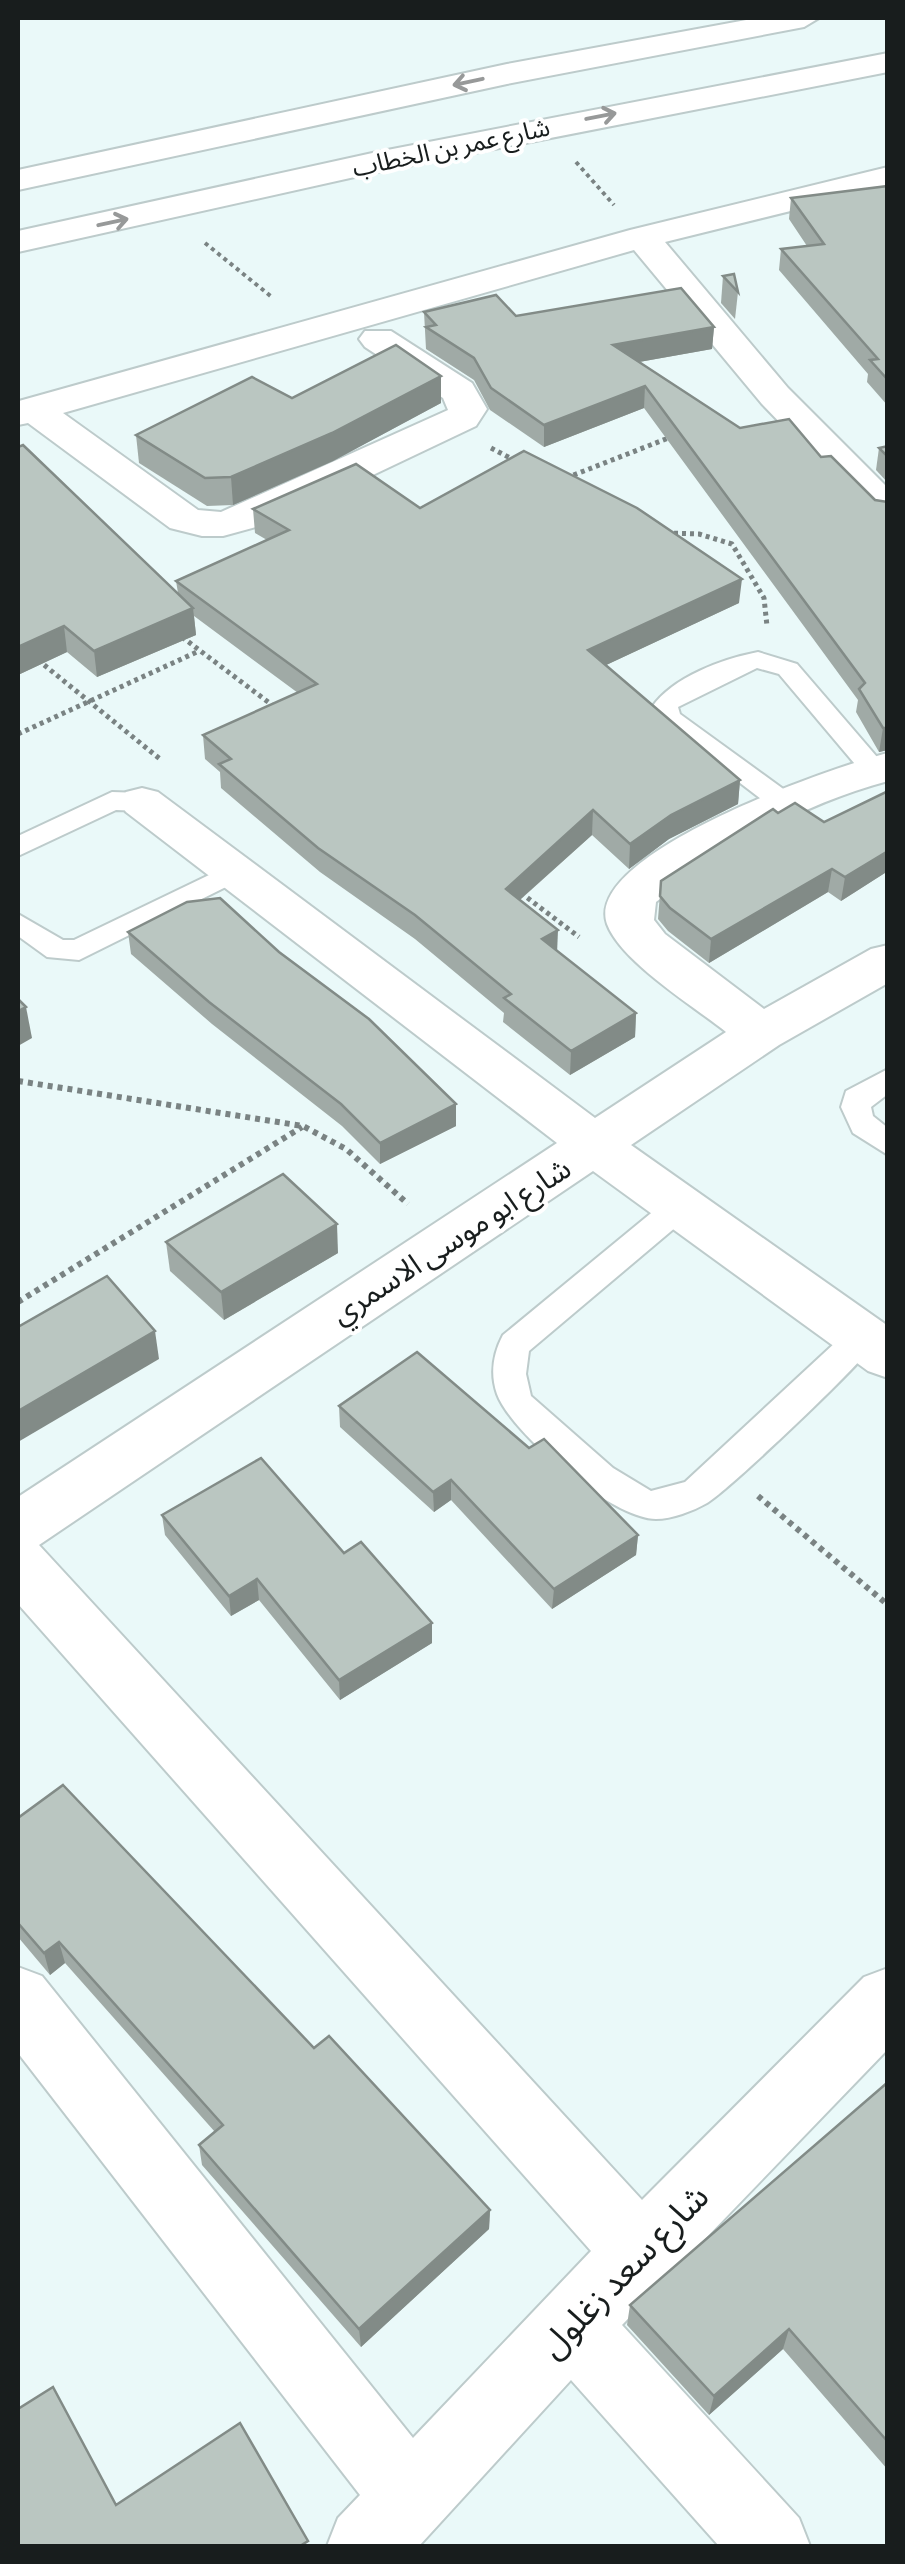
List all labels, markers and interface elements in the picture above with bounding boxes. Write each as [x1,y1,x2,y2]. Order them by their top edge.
one-way arrow [453,74,485,92]
one-way arrow [585,106,617,125]
street label: شارع عمر بن الخطاب [350,115,553,187]
one-way arrow [96,212,128,230]
street label: شارع ابو موسى الاسمري [327,1153,580,1336]
street label: شارع سعد زغلول [534,2179,721,2370]

